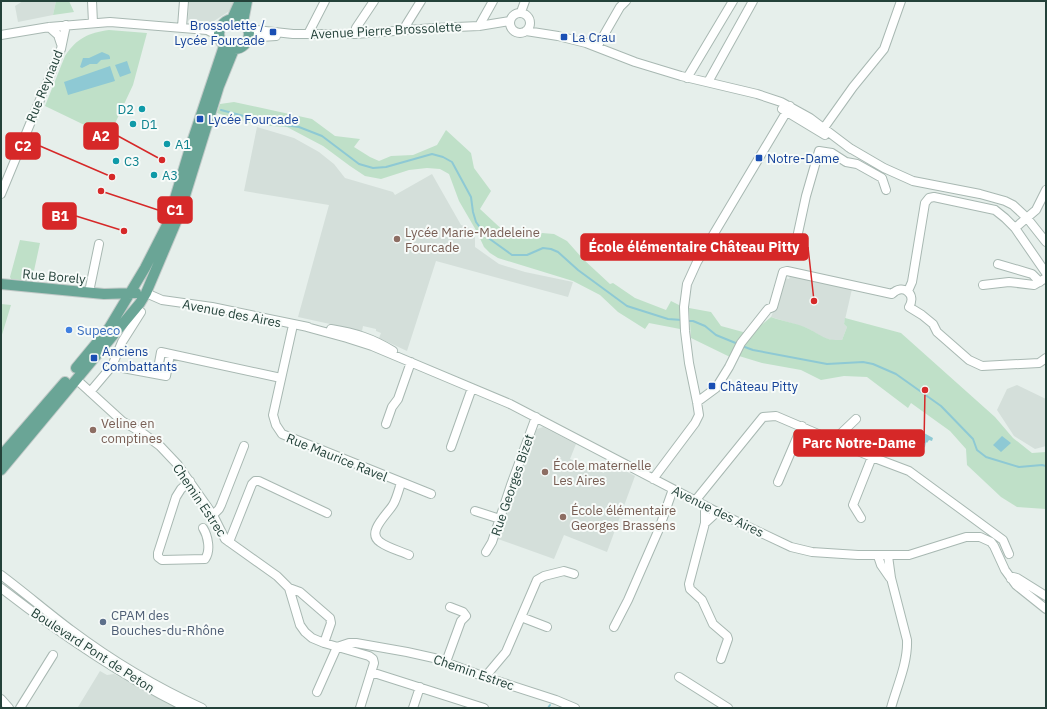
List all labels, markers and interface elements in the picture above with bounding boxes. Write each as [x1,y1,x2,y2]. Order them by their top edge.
place label: Brossolette / Lycée Fourcade [174,17,265,49]
street label: Avenue Pierre Brossolette [310,18,462,43]
marker: Brossolette / Lycée Fourcade [268,27,278,37]
place label: La Crau [572,29,616,46]
marker: La Crau [559,32,569,42]
street label: Rue Reynaud [22,47,67,125]
place label: D2 [117,101,134,118]
marker: D2 [137,104,147,114]
place label: Lycée Fourcade [208,111,299,128]
marker: Lycée Fourcade [195,114,205,124]
place label: D1 [141,116,158,133]
marker: D1 [128,119,138,129]
callout: A2 [84,123,118,149]
text: A2 [92,127,110,145]
callout: C2 [6,133,40,159]
place label: A1 [175,136,191,153]
text: C2 [14,137,32,155]
marker: A1 [162,139,172,149]
place label: Notre-Dame [767,150,839,167]
place label: C3 [124,153,140,170]
marker: Notre-Dame [754,153,764,163]
marker: C3 [111,156,121,166]
place label: A3 [162,167,178,184]
marker: A3 [149,170,159,180]
callout: C1 [158,197,192,223]
text: C1 [166,201,184,219]
callout: B1 [43,203,76,229]
text: B1 [51,207,69,225]
place label: Lycée Marie-Madeleine Fourcade [405,224,540,256]
marker: Lycée Marie-Madeleine Fourcade [392,234,402,244]
callout: École élémentaire Château Pitty [581,234,808,260]
text: École élémentaire Château Pitty [588,237,800,256]
street label: Rue Borely [22,265,87,288]
street label: Avenue des Aires [181,296,283,331]
place label: Supeco [77,322,120,339]
marker: Supeco [64,325,74,335]
place label: Anciens Combattants [102,343,177,375]
marker: Anciens Combattants [89,353,99,363]
place label: Château Pitty [720,378,799,395]
marker: Château Pitty [707,381,717,391]
place label: Veline en comptines [101,415,162,447]
marker: Veline en comptines [88,425,98,435]
street label: Rue Maurice Ravel [284,429,390,486]
callout: Parc Notre-Dame [794,430,924,456]
street label: Rue Georges Bizet [487,432,538,538]
text: Parc Notre-Dame [802,434,916,452]
place label: École maternelle Les Aires [553,457,651,489]
street label: Chemin Estrec [169,461,230,540]
marker: École maternelle Les Aires [540,467,550,477]
street label: Avenue des Aires [669,482,767,541]
place label: École élémentaire Georges Brassens [571,502,676,534]
marker: École élémentaire Georges Brassens [558,512,568,522]
street label: Boulevard Pont de Peton [28,604,158,697]
place label: CPAM des Bouches-du-Rhône [111,607,224,639]
marker: CPAM des Bouches-du-Rhône [98,617,108,627]
street label: Chemin Estrec [431,651,517,694]

